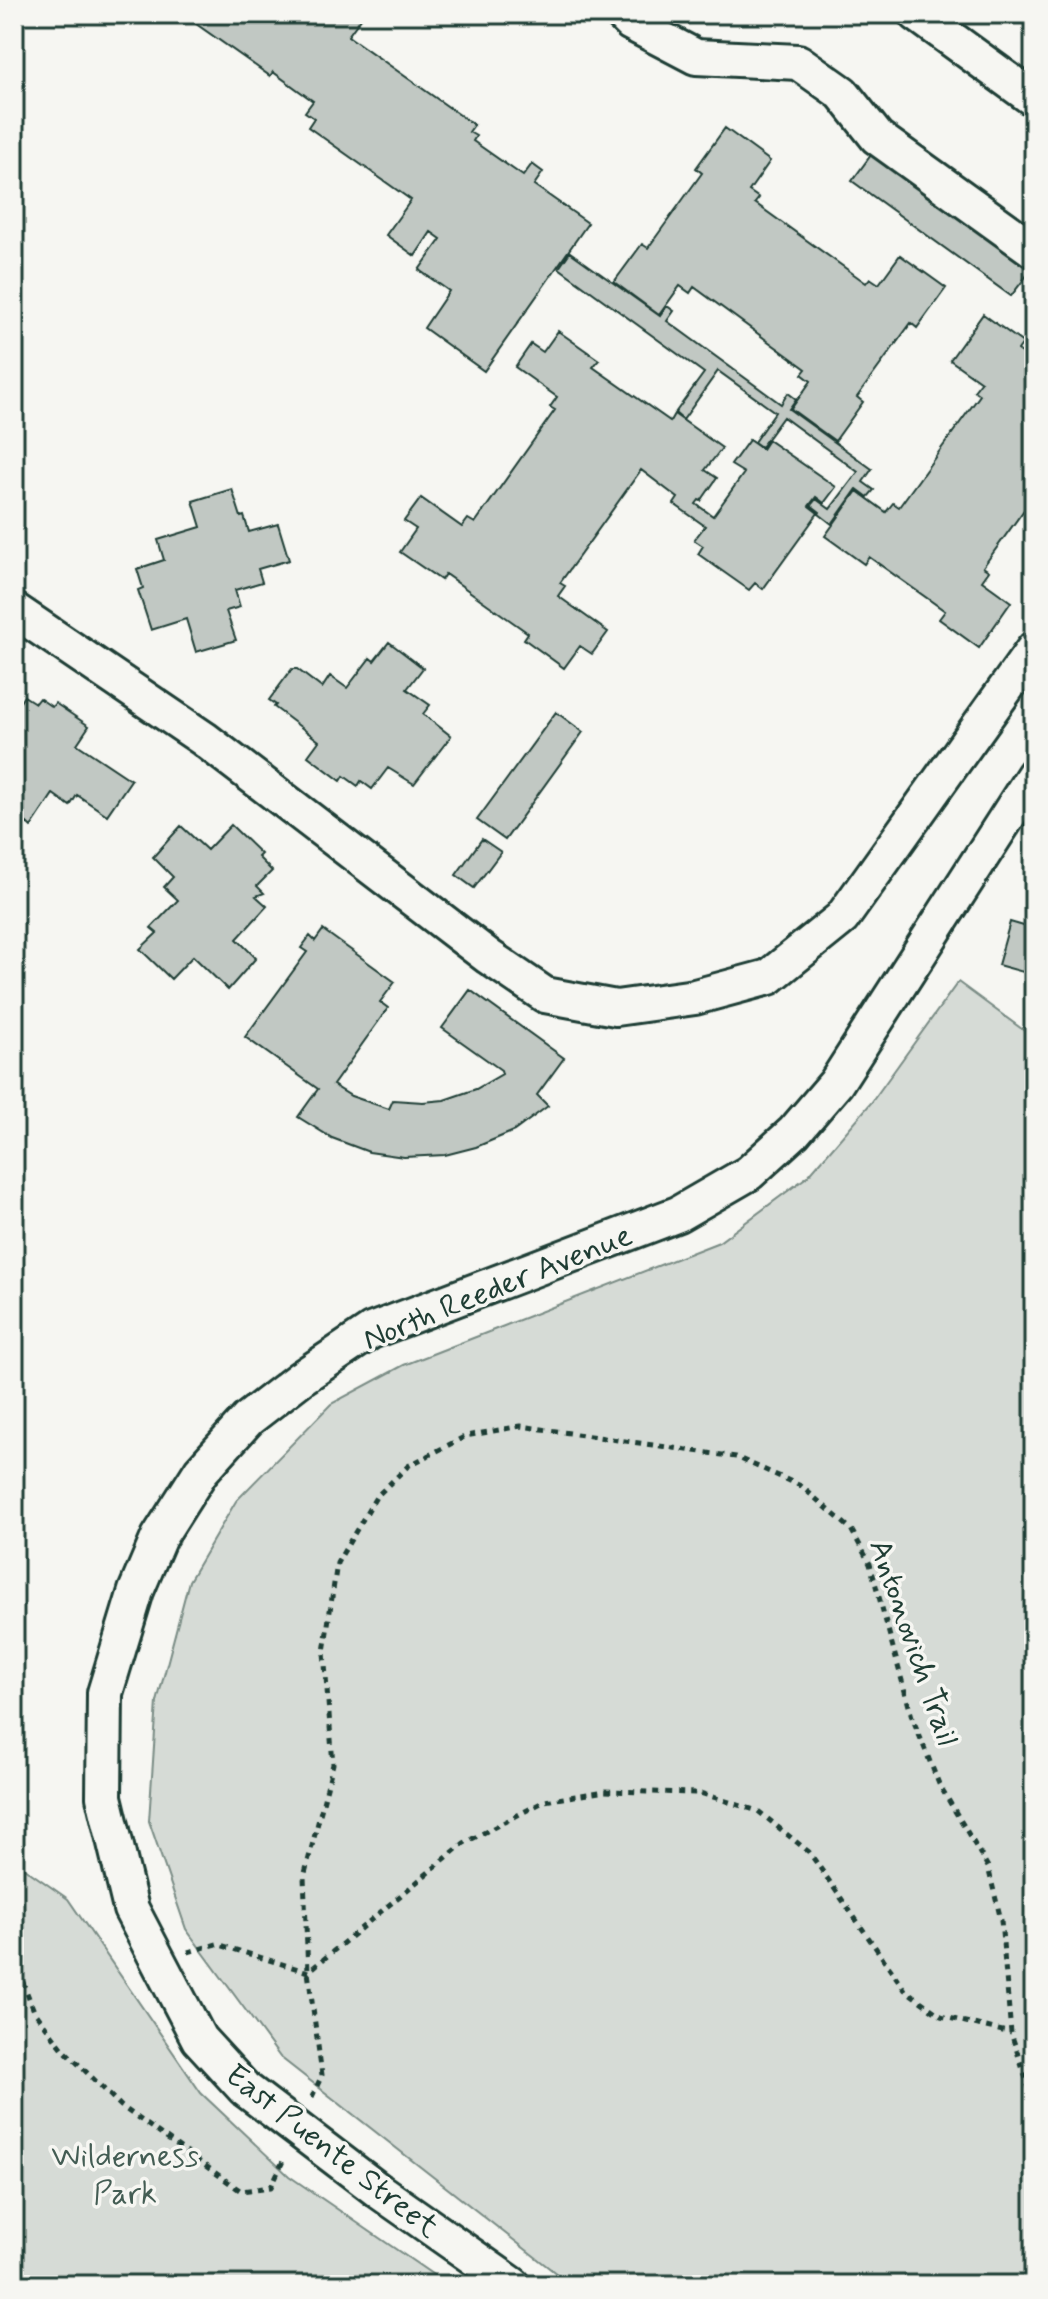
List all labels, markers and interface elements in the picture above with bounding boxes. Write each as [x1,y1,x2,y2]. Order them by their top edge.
street label: North Reeder Avenue [357,1215,639,1361]
street label: Antonovich Trail [858,1534,968,1751]
street label: East Puente Street [216,2055,448,2248]
park label: Wilderness Park [51,2136,199,2215]

